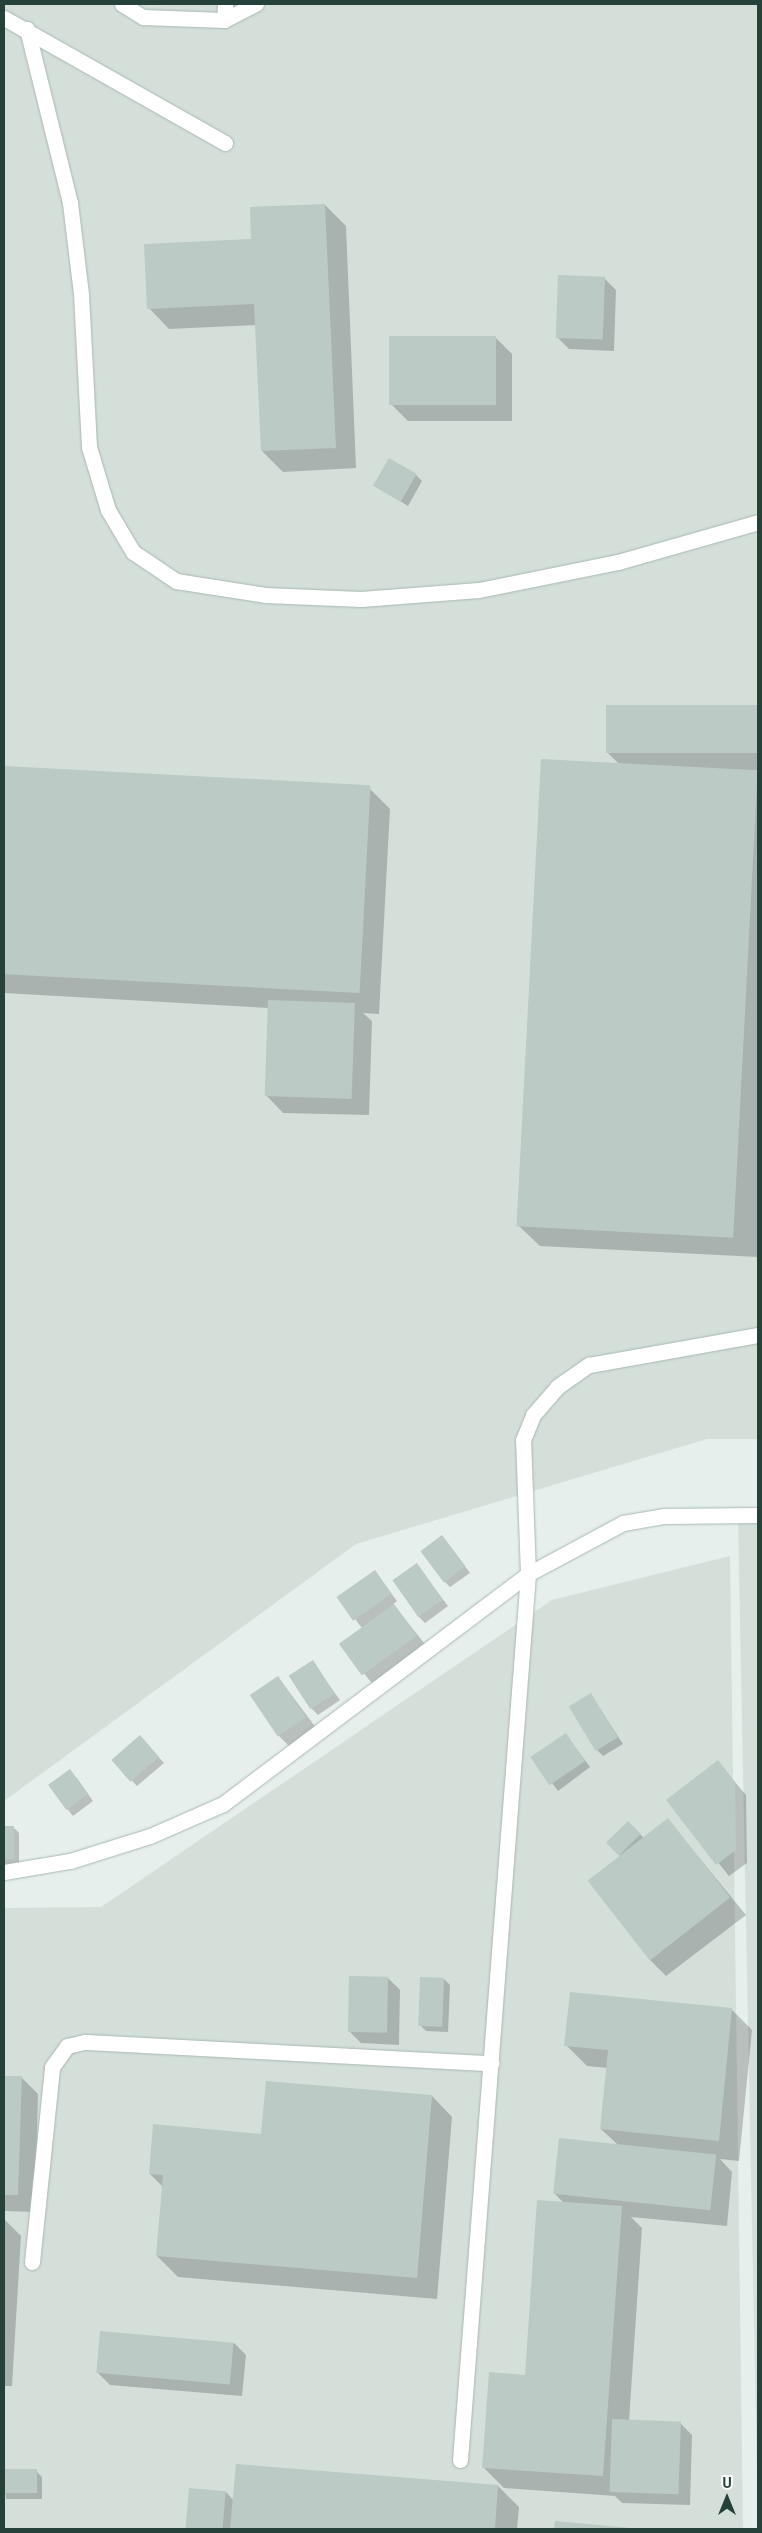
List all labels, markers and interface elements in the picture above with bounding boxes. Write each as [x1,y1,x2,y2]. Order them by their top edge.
north arrow [702,2473,752,2523]
text: U [722,2475,732,2491]

